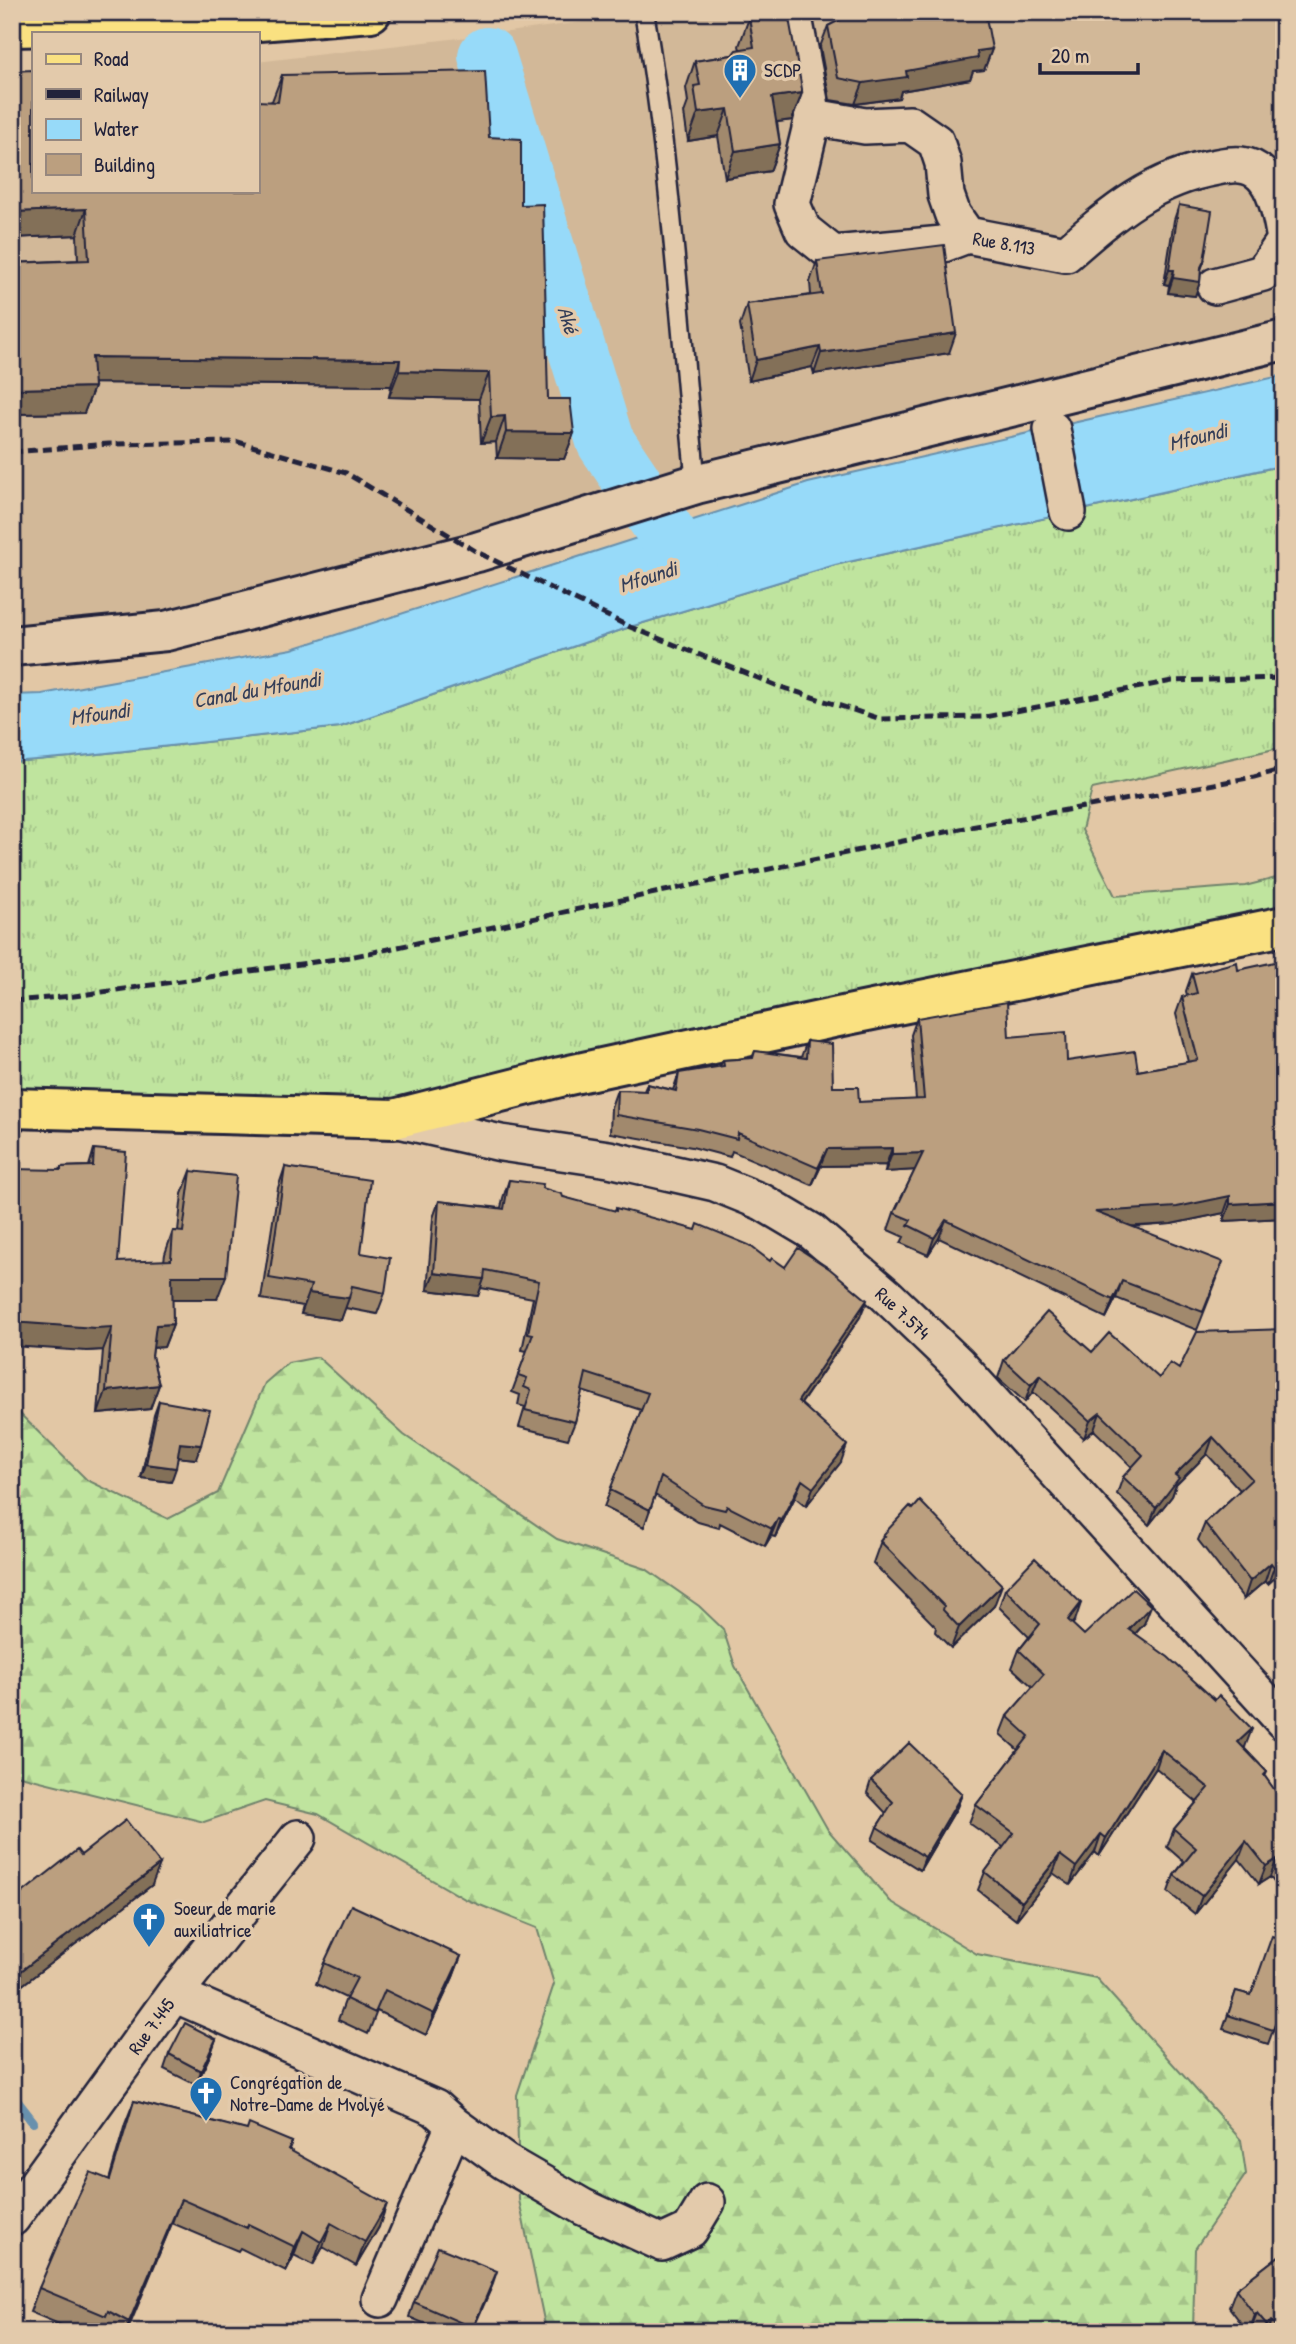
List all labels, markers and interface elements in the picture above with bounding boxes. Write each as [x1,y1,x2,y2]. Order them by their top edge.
legend [32,32,259,192]
scale bar [1040,32,1138,76]
text: 20 m [1051,41,1089,70]
text: Road [94,44,128,73]
building icon: SCDP [721,51,759,100]
place label: SCDP [764,57,801,83]
text: Railway [94,80,149,109]
text: Water [94,114,139,143]
text: Building [94,150,155,179]
street label: Rue 8.113 [971,225,1037,261]
water label: Aké [551,303,587,339]
water label: Mfoundi [1166,415,1232,458]
water label: Mfoundi [615,553,683,599]
water label: Canal du Mfoundi [191,664,325,715]
water label: Mfoundi [69,695,134,732]
street label: Rue 7.574 [870,1281,936,1345]
place label: Soeur de marie auxiliatrice [174,1895,277,1943]
church icon: Soeur de marie auxiliatrice [130,1900,168,1949]
street label: Rue 7.445 [122,1993,180,2059]
place label: Congrégation de Notre-Dame de Mvolyé [230,2069,385,2117]
church icon: Congrégation de Notre-Dame de Mvolyé [187,2074,225,2123]

